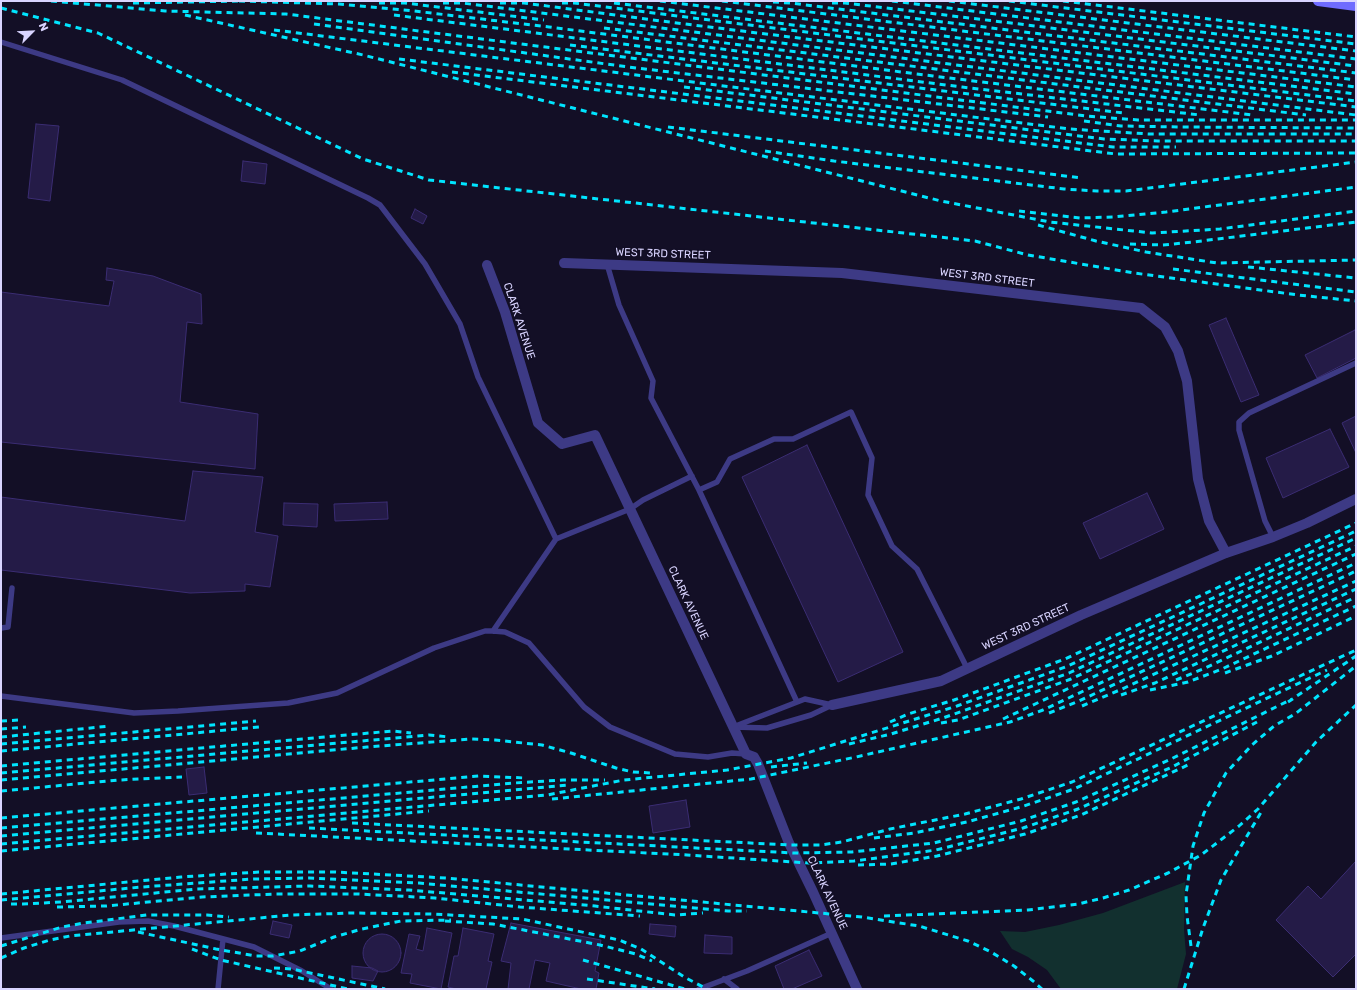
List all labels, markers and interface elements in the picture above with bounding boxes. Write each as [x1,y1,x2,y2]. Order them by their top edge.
north arrow [12,12,52,52]
text: N [36,21,51,33]
street label: WEST 3RD STREET [615,246,711,262]
street label: WEST 3RD STREET [939,266,1035,290]
street label: CLARK AVENUE [500,281,538,361]
street label: CLARK AVENUE [665,564,711,642]
street label: WEST 3RD STREET [980,601,1072,653]
street label: CLARK AVENUE [804,854,850,932]

